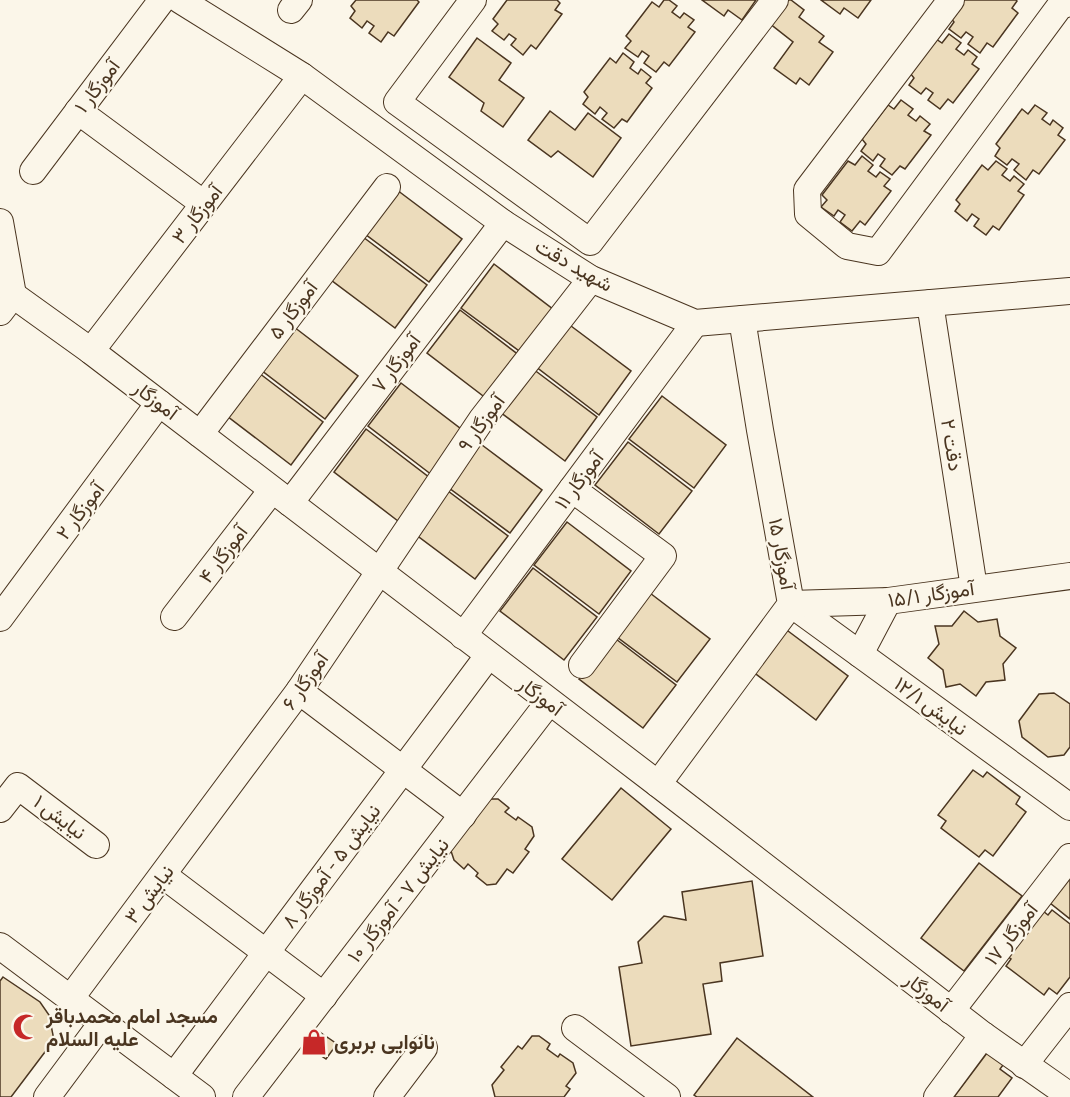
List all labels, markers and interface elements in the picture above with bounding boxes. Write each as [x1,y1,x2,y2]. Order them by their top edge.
street label: آموزگار ۱ [70,54,126,118]
street label: آموزگار ۳ [167,179,229,249]
street label: شهید دقت [530,234,617,298]
street label: آموزگار ۵ [264,276,324,344]
street label: آموزگار ۷ [367,329,427,397]
street label: آموزگار [127,376,184,426]
street label: آموزگار ۹ [453,389,511,457]
street label: دقت ۲ [936,417,967,473]
street label: آموزگار ۱۱ [550,446,610,514]
street label: آموزگار ۲ [52,477,111,545]
street label: آموزگار ۱۵ [763,516,799,593]
street label: آموزگار ۴ [194,520,254,588]
street label: آموزگار ۱۵/۱ [886,577,977,613]
street label: آموزگار ۶ [277,647,335,715]
street label: آموزگار [512,672,569,722]
street label: نیایش ۱۲/۱ [890,672,972,741]
street label: نیایش ۱ [29,790,90,845]
street label: نیایش ۵ - آموزگار ۸ [277,800,386,933]
street label: نیایش ۷ - آموزگار ۱۰ [343,834,455,968]
street label: نیایش ۳ [120,861,179,928]
street label: آموزگار ۱۷ [980,898,1044,971]
street label: آموزگار [898,967,955,1019]
place label: مسجد امام محمدباقر علیه السلام [45,1005,218,1052]
mosque icon: مسجد امام محمدباقر علیه السلام [11,1012,41,1042]
shop icon: نانوایی بربری [299,1027,329,1057]
place label: نانوایی بربری [334,1031,435,1055]

